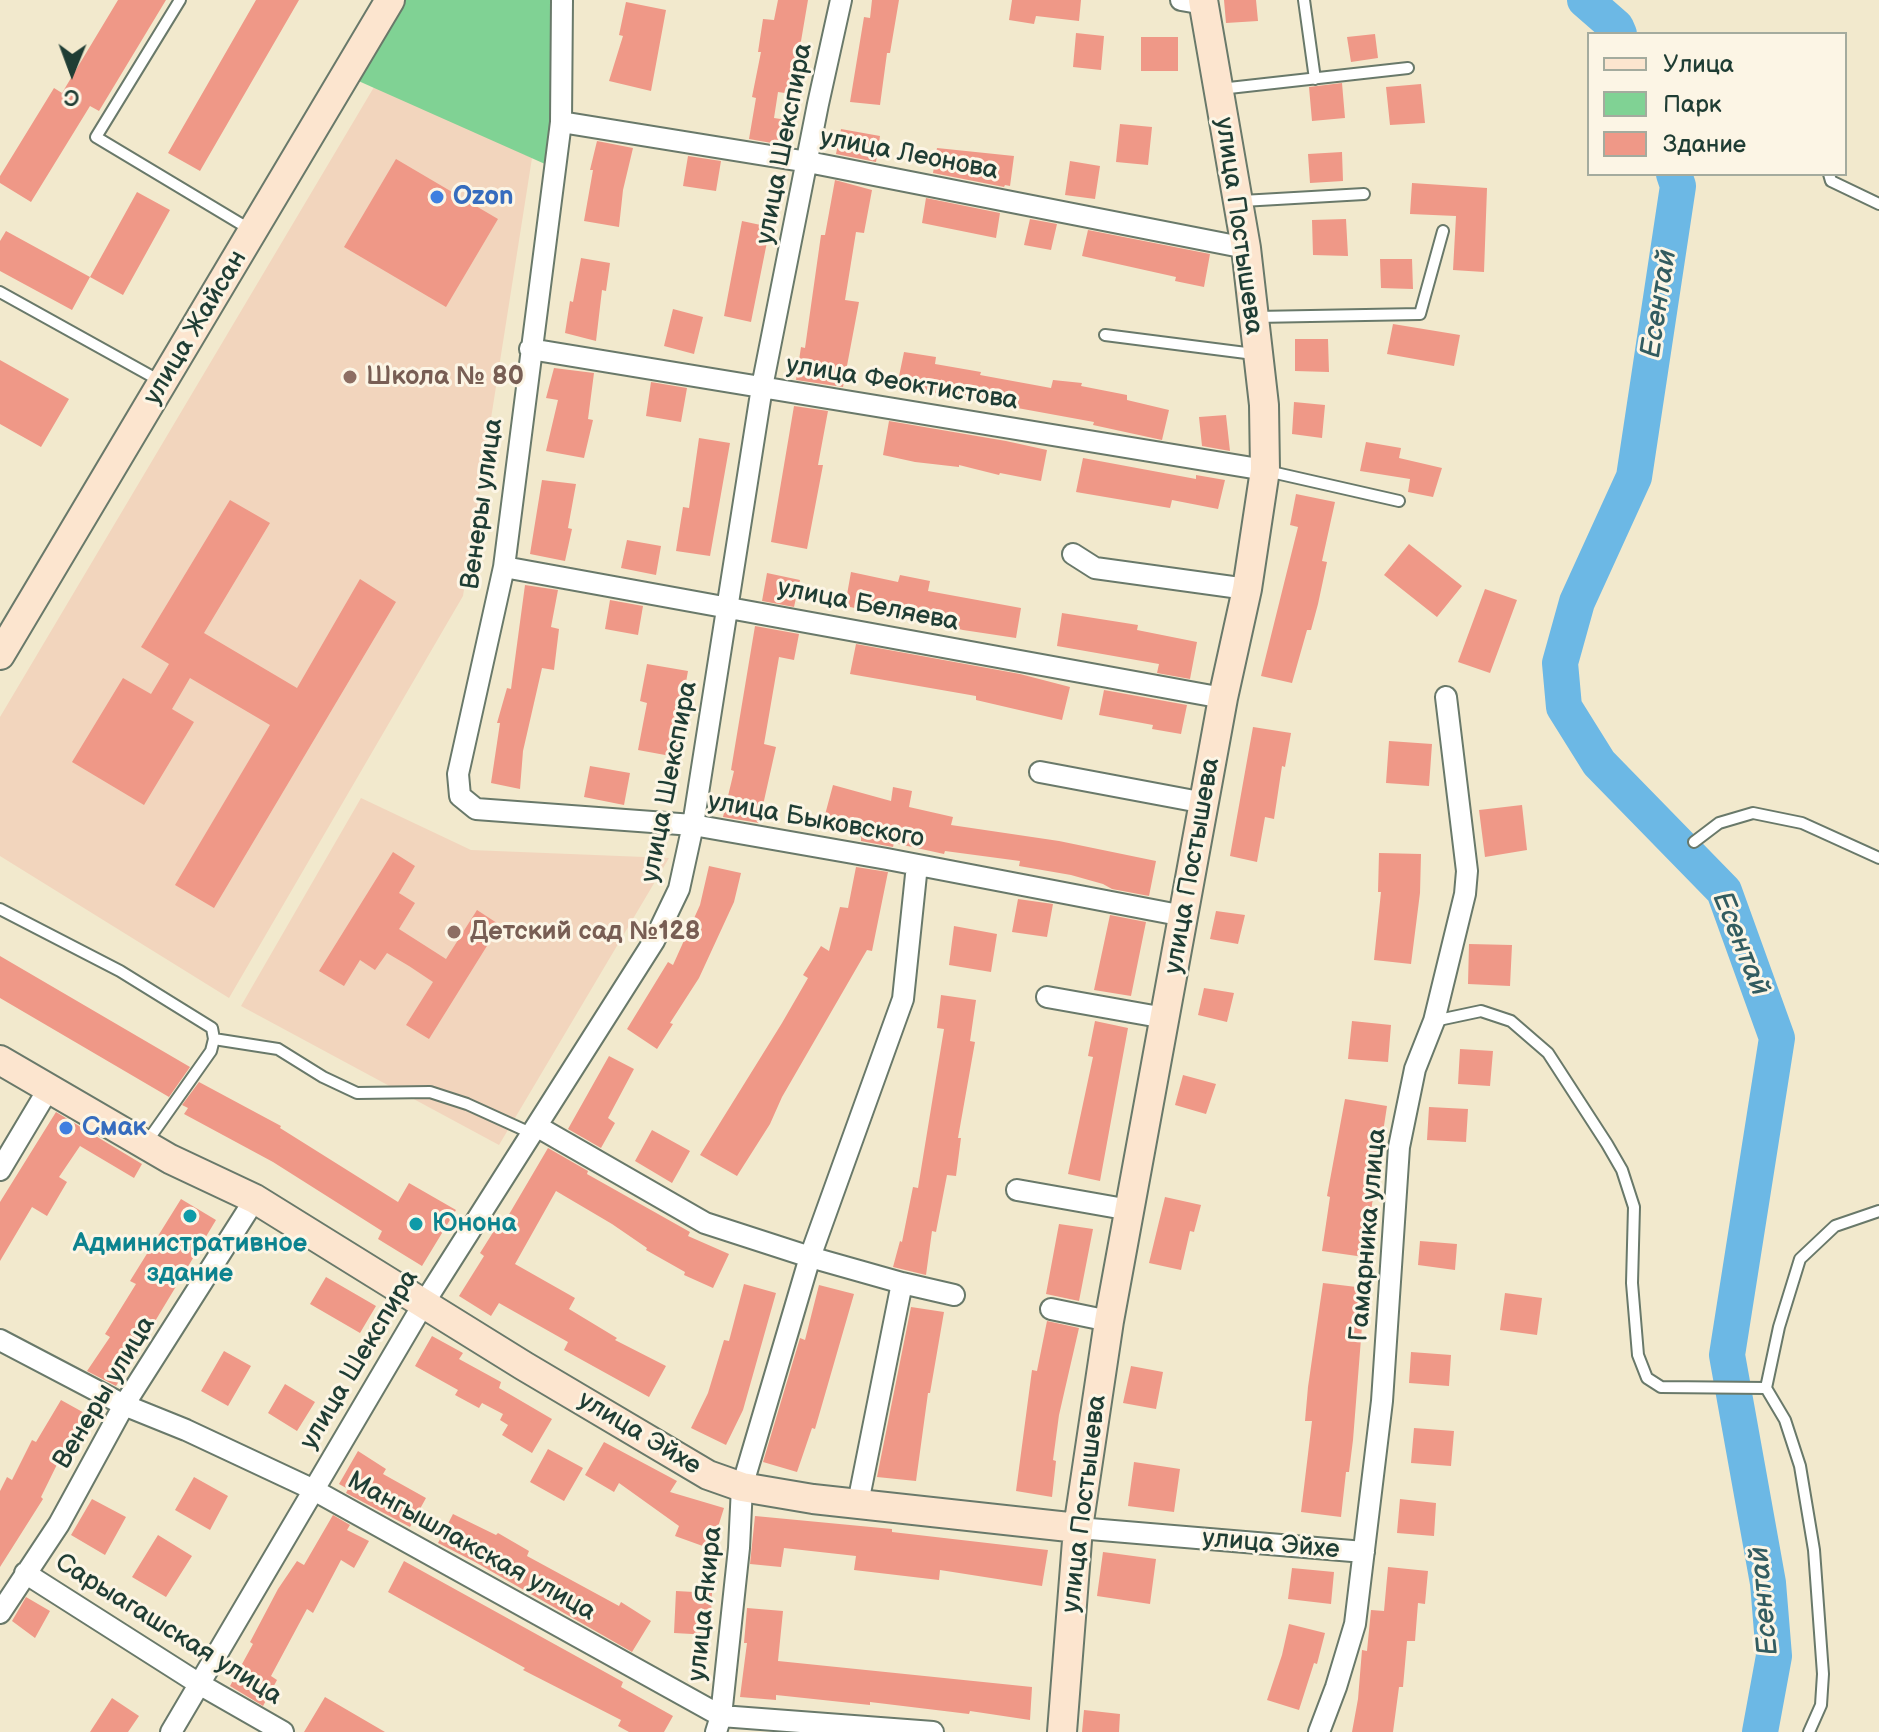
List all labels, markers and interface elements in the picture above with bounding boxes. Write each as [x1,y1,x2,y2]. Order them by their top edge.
north arrow [32,32,112,112]
legend [1587,32,1847,176]
street label: улица Шекспира [750,41,820,247]
text: Улица [1663,50,1734,79]
text: С [64,83,79,110]
text: Парк [1663,90,1721,119]
street label: улица Постышева [1207,115,1269,337]
street label: улица Леонова [817,122,1001,188]
text: Здание [1663,130,1746,159]
place label: Ozon [453,181,514,213]
marker: Ozon [428,188,446,206]
street label: улица Жайсан [138,245,254,411]
water label: Есентай [1635,248,1685,360]
street label: улица Феоктистова [784,350,1020,418]
place label: Школа № 80 [366,361,524,393]
marker: Школа № 80 [341,368,359,386]
street label: Венеры улица [456,416,510,592]
street label: улица Беляева [775,573,961,639]
street label: улица Шекспира [635,679,705,885]
street label: улица Постышева [1159,755,1227,977]
street label: улица Быковского [705,787,927,855]
water label: Есентай [1704,887,1776,1001]
place label: Детский сад №128 [470,916,700,948]
marker: Детский сад №128 [445,923,463,941]
place label: Смак [82,1112,147,1144]
marker: Смак [57,1119,75,1137]
street label: Гамарника улица [1344,1127,1394,1343]
marker: Административное здание [181,1207,199,1225]
place label: Юнона [432,1208,517,1240]
marker: Юнона [407,1215,425,1233]
place label: Административное здание [73,1228,307,1290]
street label: улица Шекспира [294,1264,426,1456]
street label: Венеры улица [47,1311,163,1475]
street label: улица Эйхе [572,1385,706,1483]
street label: улица Постышева [1056,1393,1114,1615]
street label: Мангышлакская улица [341,1466,601,1628]
street label: улица Эйхе [1201,1523,1341,1567]
street label: улица Якира [682,1525,730,1683]
water label: Есентай [1744,1545,1786,1657]
street label: Сарыагашская улица [49,1547,287,1713]

